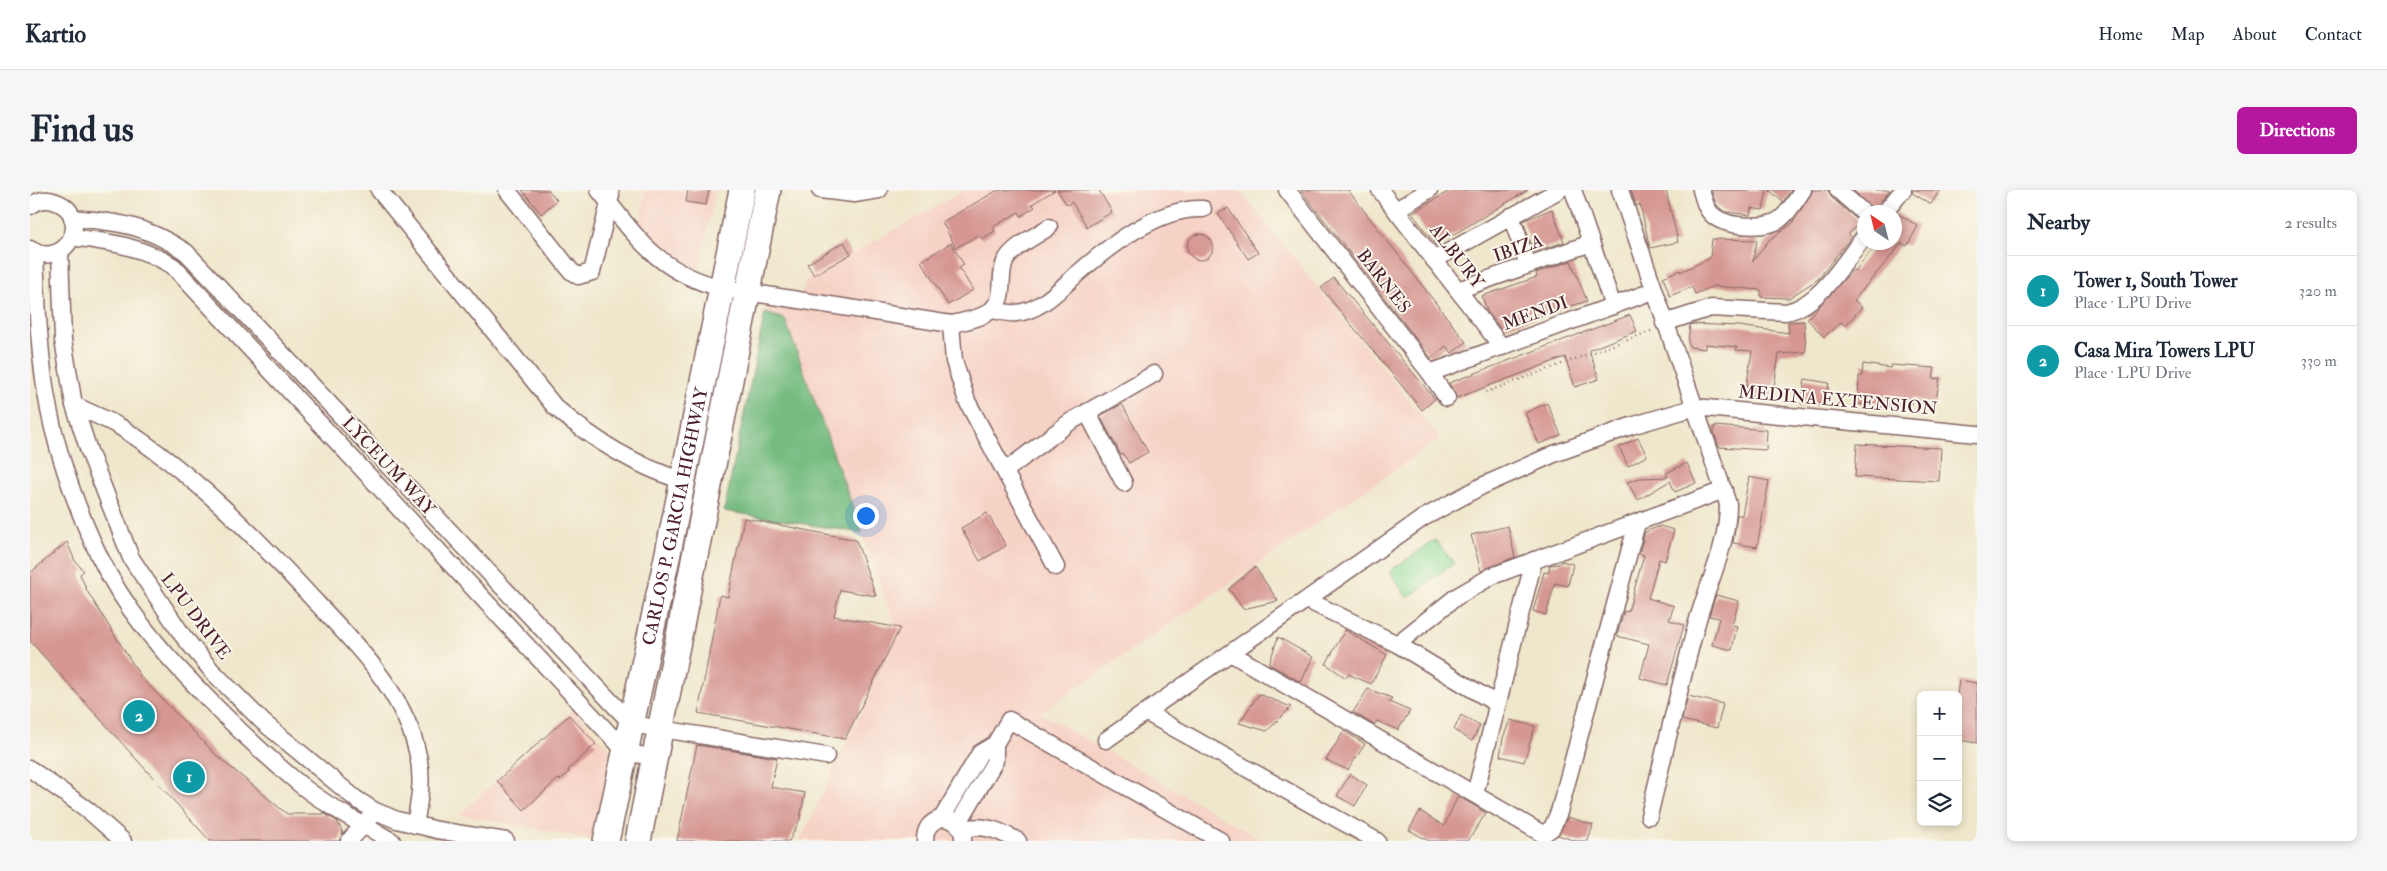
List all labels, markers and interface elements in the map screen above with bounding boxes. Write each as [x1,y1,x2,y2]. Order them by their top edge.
text: Kartio [25,19,86,50]
text: Home [2098,23,2143,46]
text: Map [2171,23,2205,46]
text: About [2233,23,2277,46]
text: Contact [2305,23,2362,46]
button: Directions [2237,107,2357,154]
text: Find us [30,108,134,152]
north arrow [1857,205,1902,250]
text: Nearby [2027,209,2090,236]
text: 2 results [2284,213,2337,233]
street label: ALBURY [1424,219,1489,294]
street label: IBIZA [1490,229,1547,268]
street label: BARNES [1351,245,1416,318]
text: Tower 1, South Tower [2074,269,2238,293]
text: 1 [2040,281,2046,301]
text: 320 m [2299,281,2337,301]
street label: MENDI [1499,291,1571,336]
text: Place · LPU Drive [2074,293,2191,313]
text: Casa Mira Towers LPU [2074,339,2255,363]
text: 2 [2039,351,2047,371]
text: 330 m [2301,351,2337,371]
text: Place · LPU Drive [2074,363,2191,383]
street label: MEDINA EXTENSION [1737,380,1939,421]
street label: CARLOS P. GARCIA HIGHWAY [637,385,714,648]
street label: LYCEUM WAY [337,412,441,521]
your location [853,503,879,529]
street label: LPU DRIVE [156,568,236,664]
map controls [1917,691,1962,826]
button: + [1917,691,1962,736]
pin: 2 [123,697,155,735]
button: − [1917,736,1962,781]
pin: 1 [173,758,205,796]
button: layers [1917,781,1962,826]

